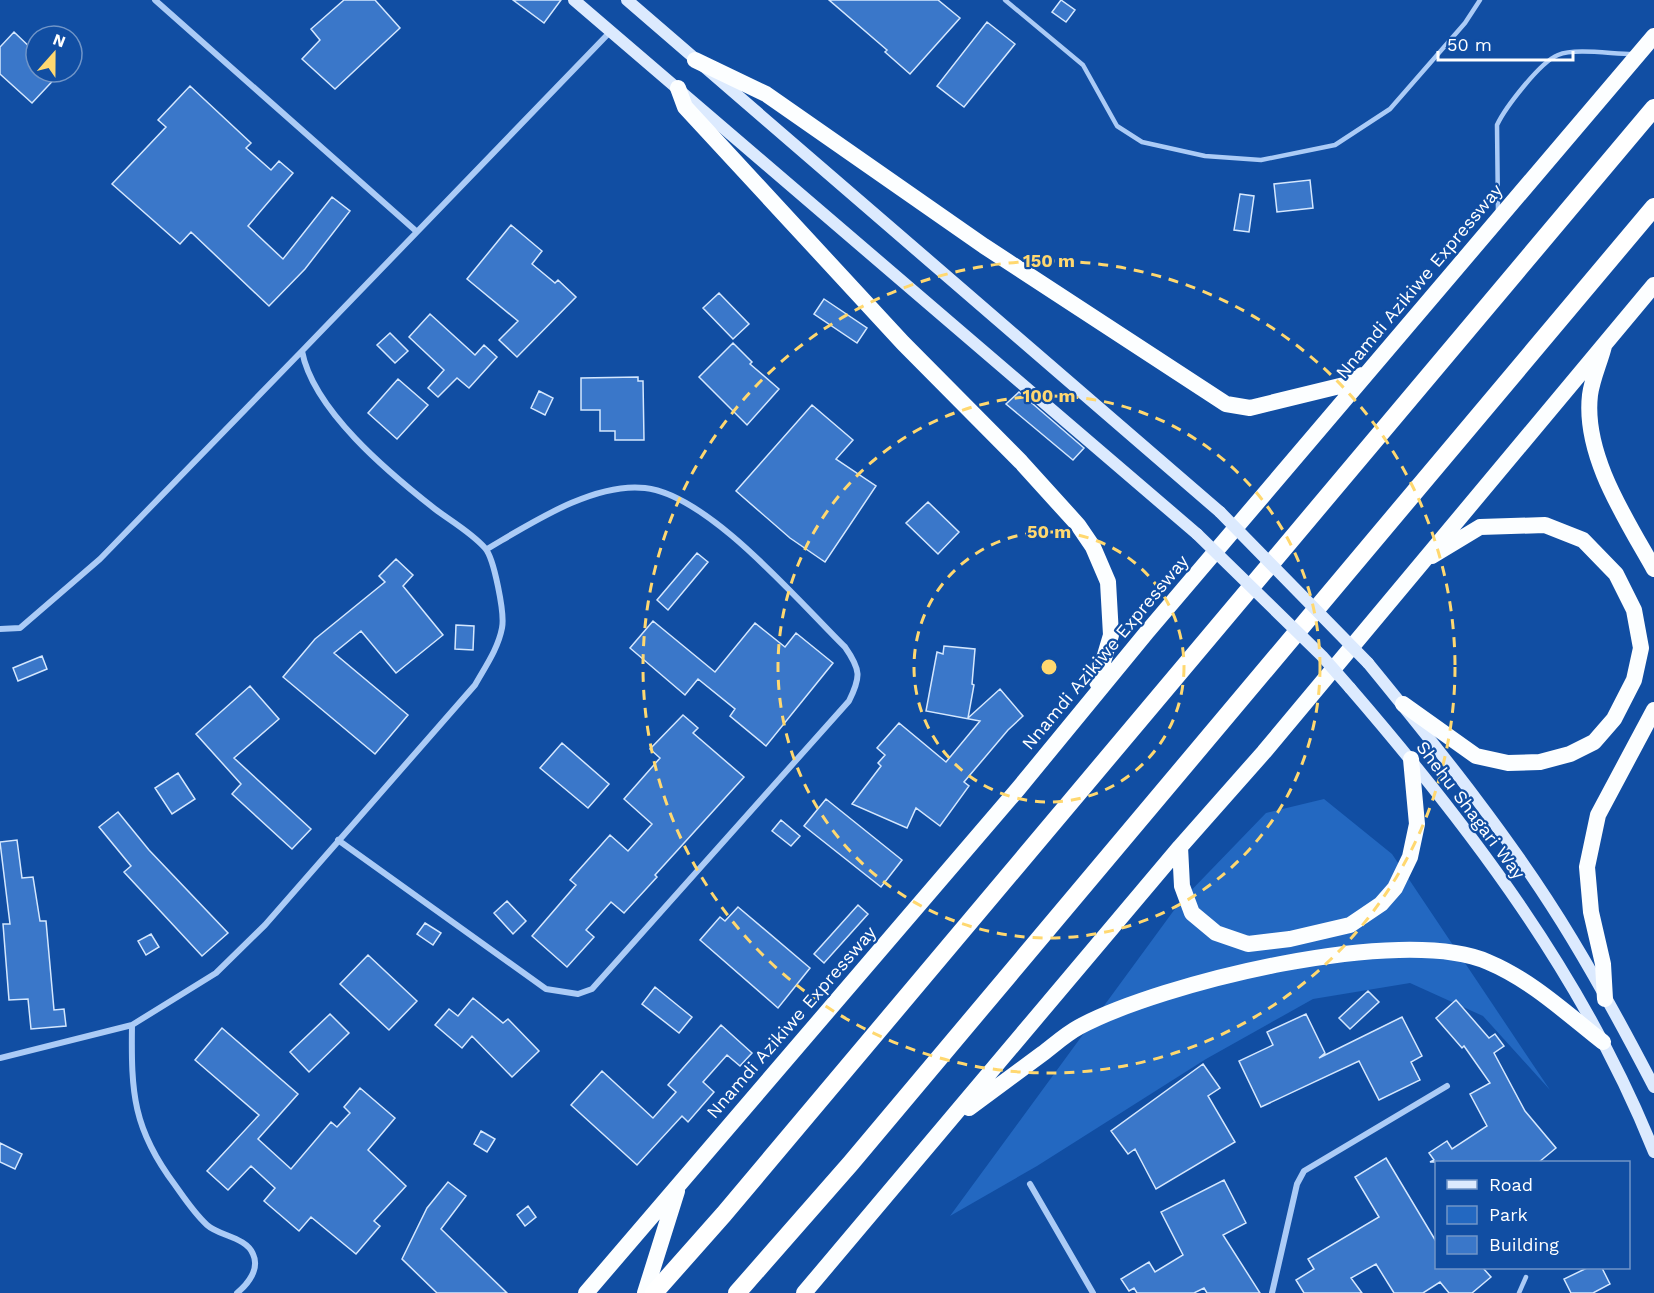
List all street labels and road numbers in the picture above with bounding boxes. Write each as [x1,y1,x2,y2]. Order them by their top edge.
street label: Nnamdi Azikiwe Expressway [1331,179,1507,383]
street label: Nnamdi Azikiwe Expressway [1017,550,1193,754]
street label: Shehu Shagari Way [1412,737,1530,884]
street label: Nnamdi Azikiwe Expressway [702,921,881,1122]

